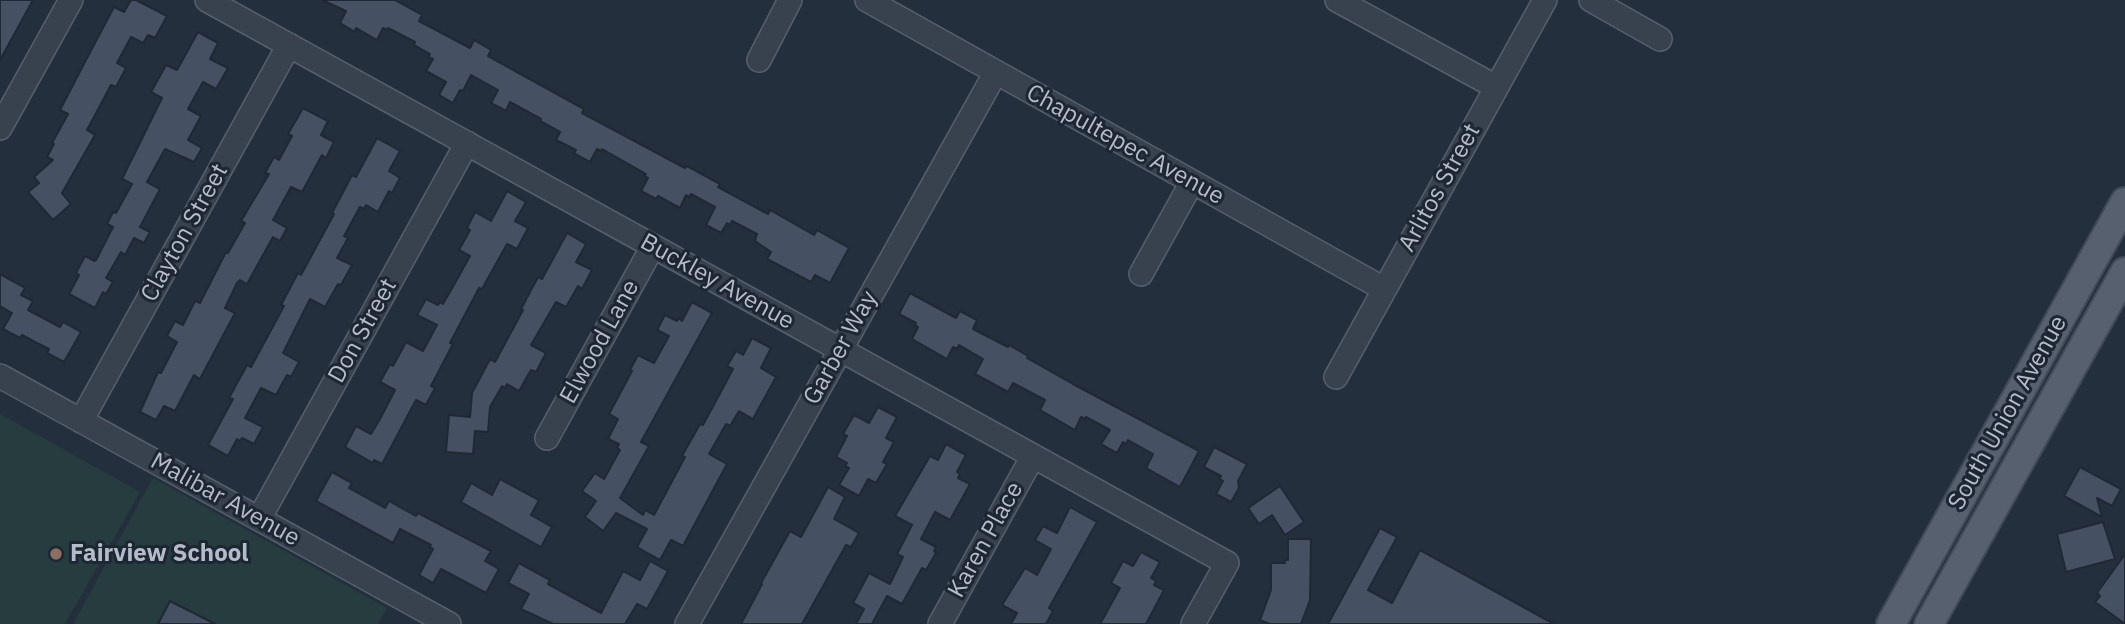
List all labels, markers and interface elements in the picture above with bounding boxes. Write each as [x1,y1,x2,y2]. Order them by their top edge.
street label: Chapultepec Avenue [1021,79,1229,211]
street label: Arlitos Street [1393,119,1487,257]
street label: Clayton Street [135,159,235,307]
street label: Buckley Avenue [635,228,799,336]
street label: Don Street [323,274,403,388]
street label: Elwood Lane [554,275,646,409]
street label: Garber Way [798,286,884,410]
street label: South Union Avenue [1943,311,2073,515]
street label: Malibar Avenue [145,447,305,553]
street label: Karen Place [942,477,1030,603]
place label: Fairview School [70,540,248,568]
marker: Fairview School [48,546,64,562]

